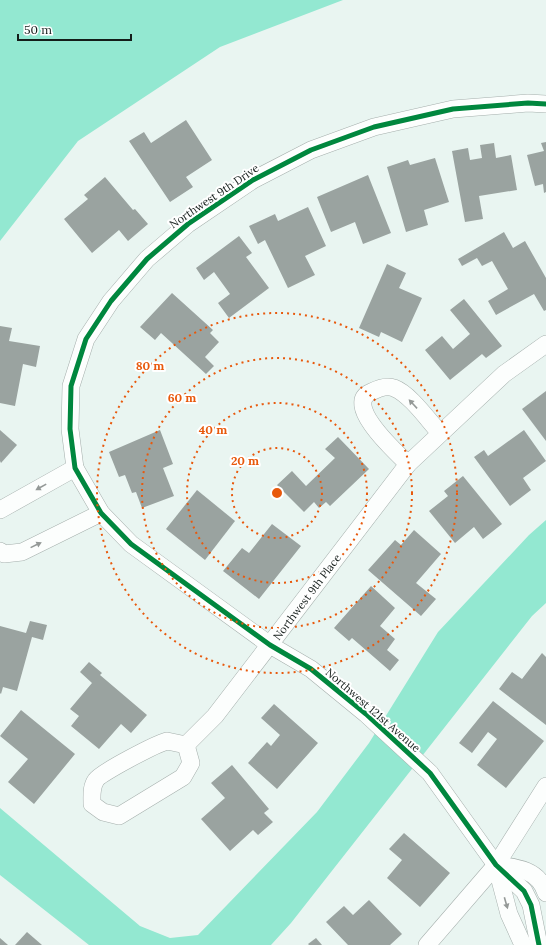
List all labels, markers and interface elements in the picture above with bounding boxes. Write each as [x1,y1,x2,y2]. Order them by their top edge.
scale bar [18,16,131,42]
text: 50 m [24,22,52,37]
street label: Northwest 9th Drive [167,161,261,231]
text: 80 m [136,358,164,373]
text: 60 m [168,390,196,405]
one-way arrow [409,399,418,409]
text: 40 m [199,422,227,437]
text: 20 m [231,453,259,468]
one-way arrow [35,484,47,491]
centre of rings [270,486,284,500]
one-way arrow [31,542,42,548]
street label: Northwest 9th Place [270,551,344,643]
street label: Northwest 121st Avenue [323,665,423,755]
one-way arrow [503,897,509,909]

